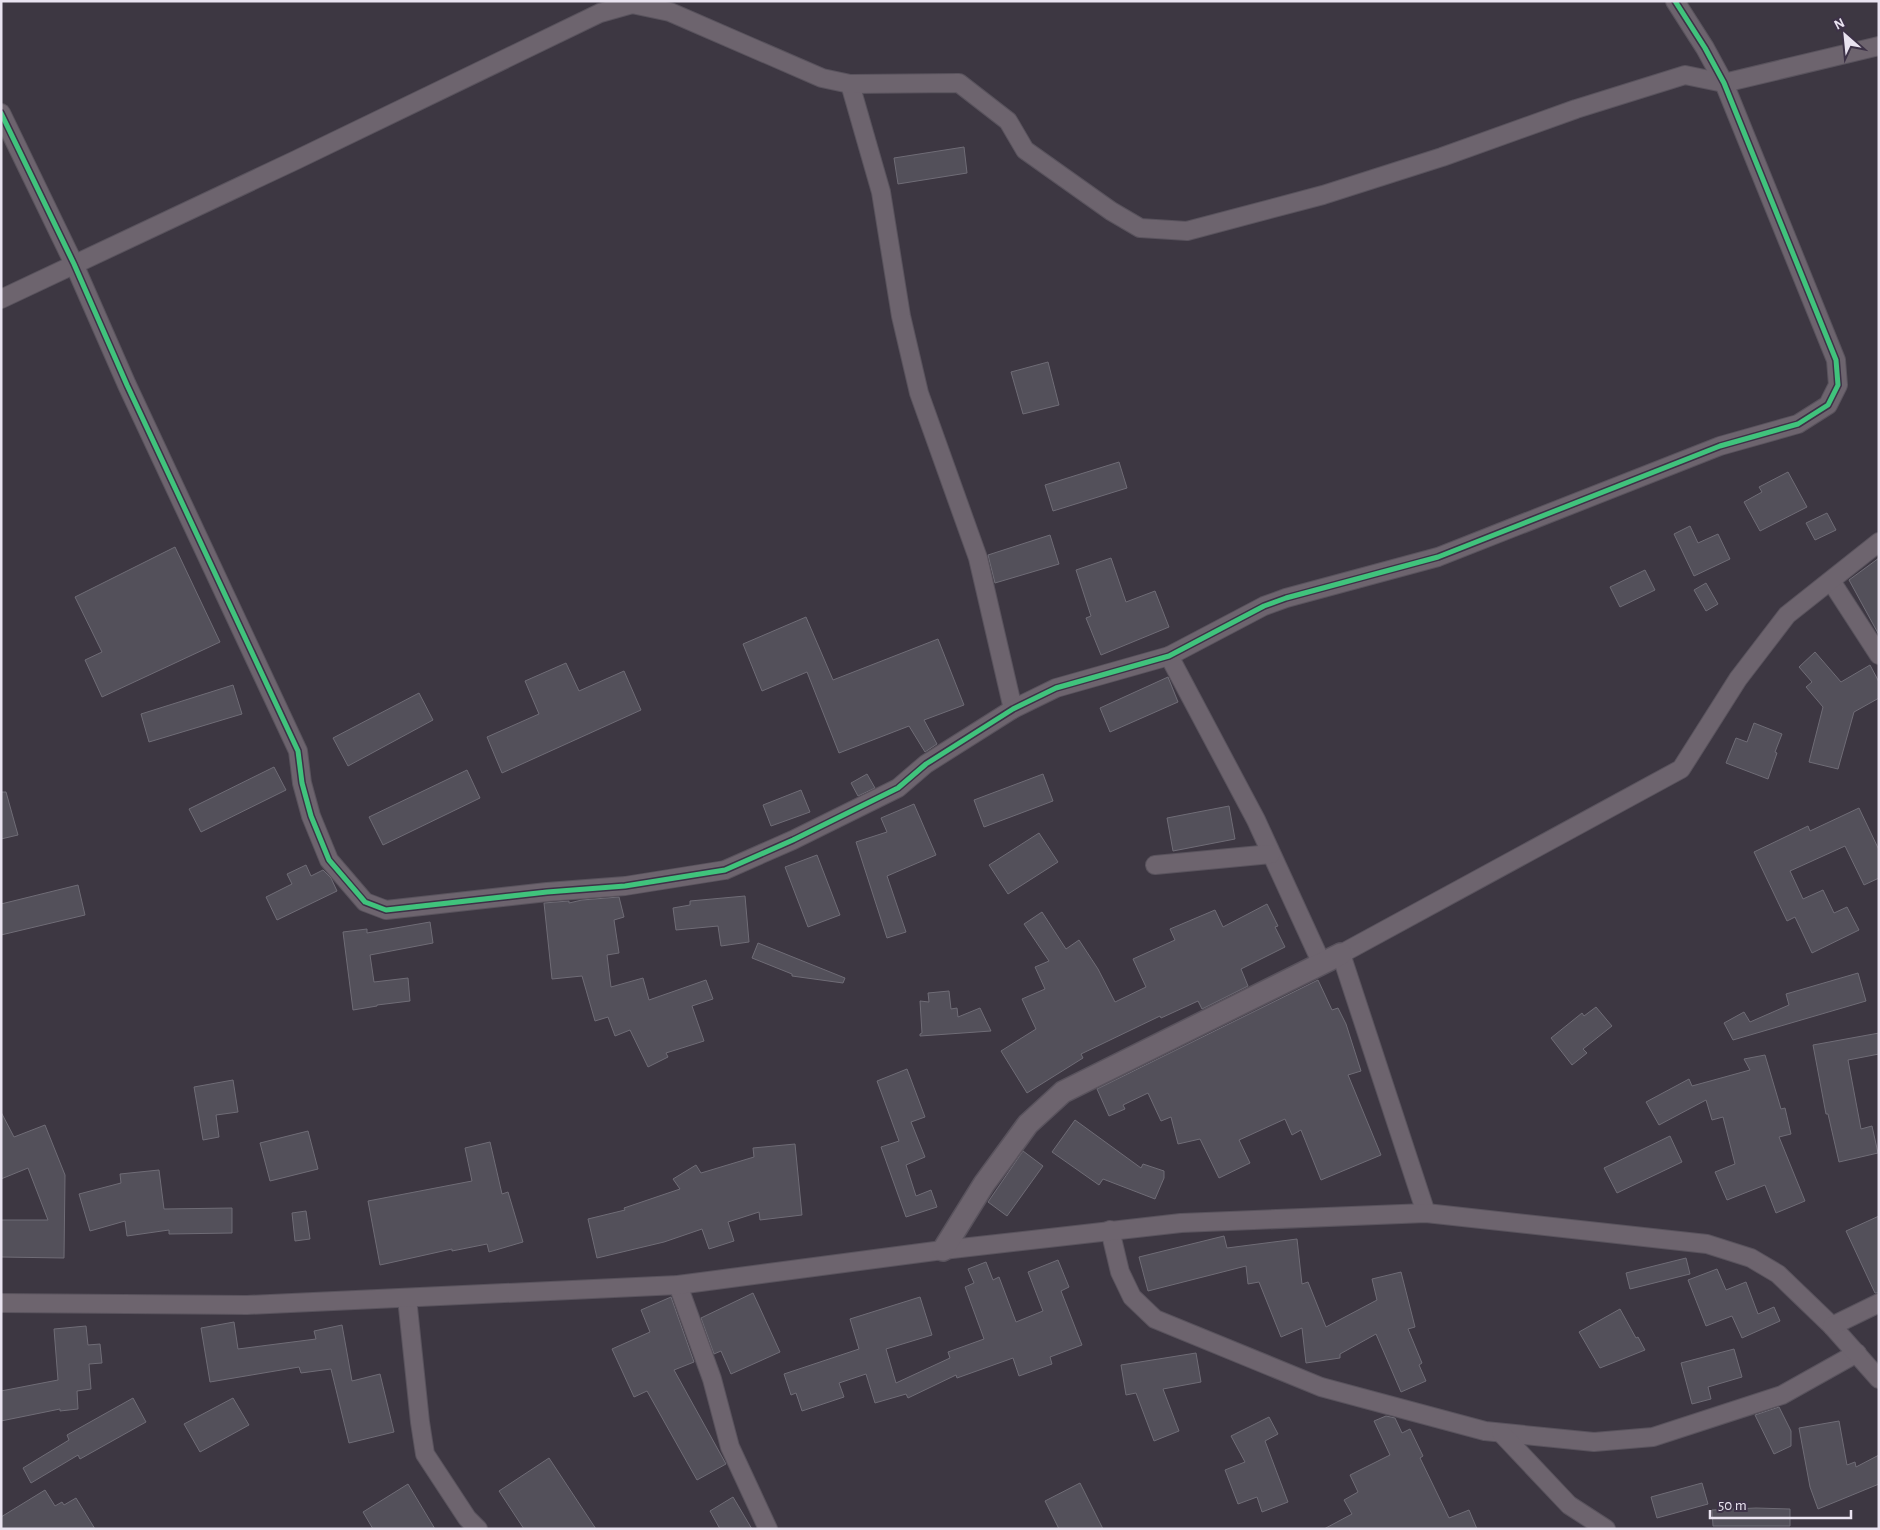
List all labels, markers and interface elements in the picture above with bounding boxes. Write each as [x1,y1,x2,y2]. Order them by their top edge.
north arrow [1820,10,1870,60]
text: N [1832,16,1847,33]
scale bar [1710,1488,1851,1520]
text: 50 m [1718,1498,1747,1513]

